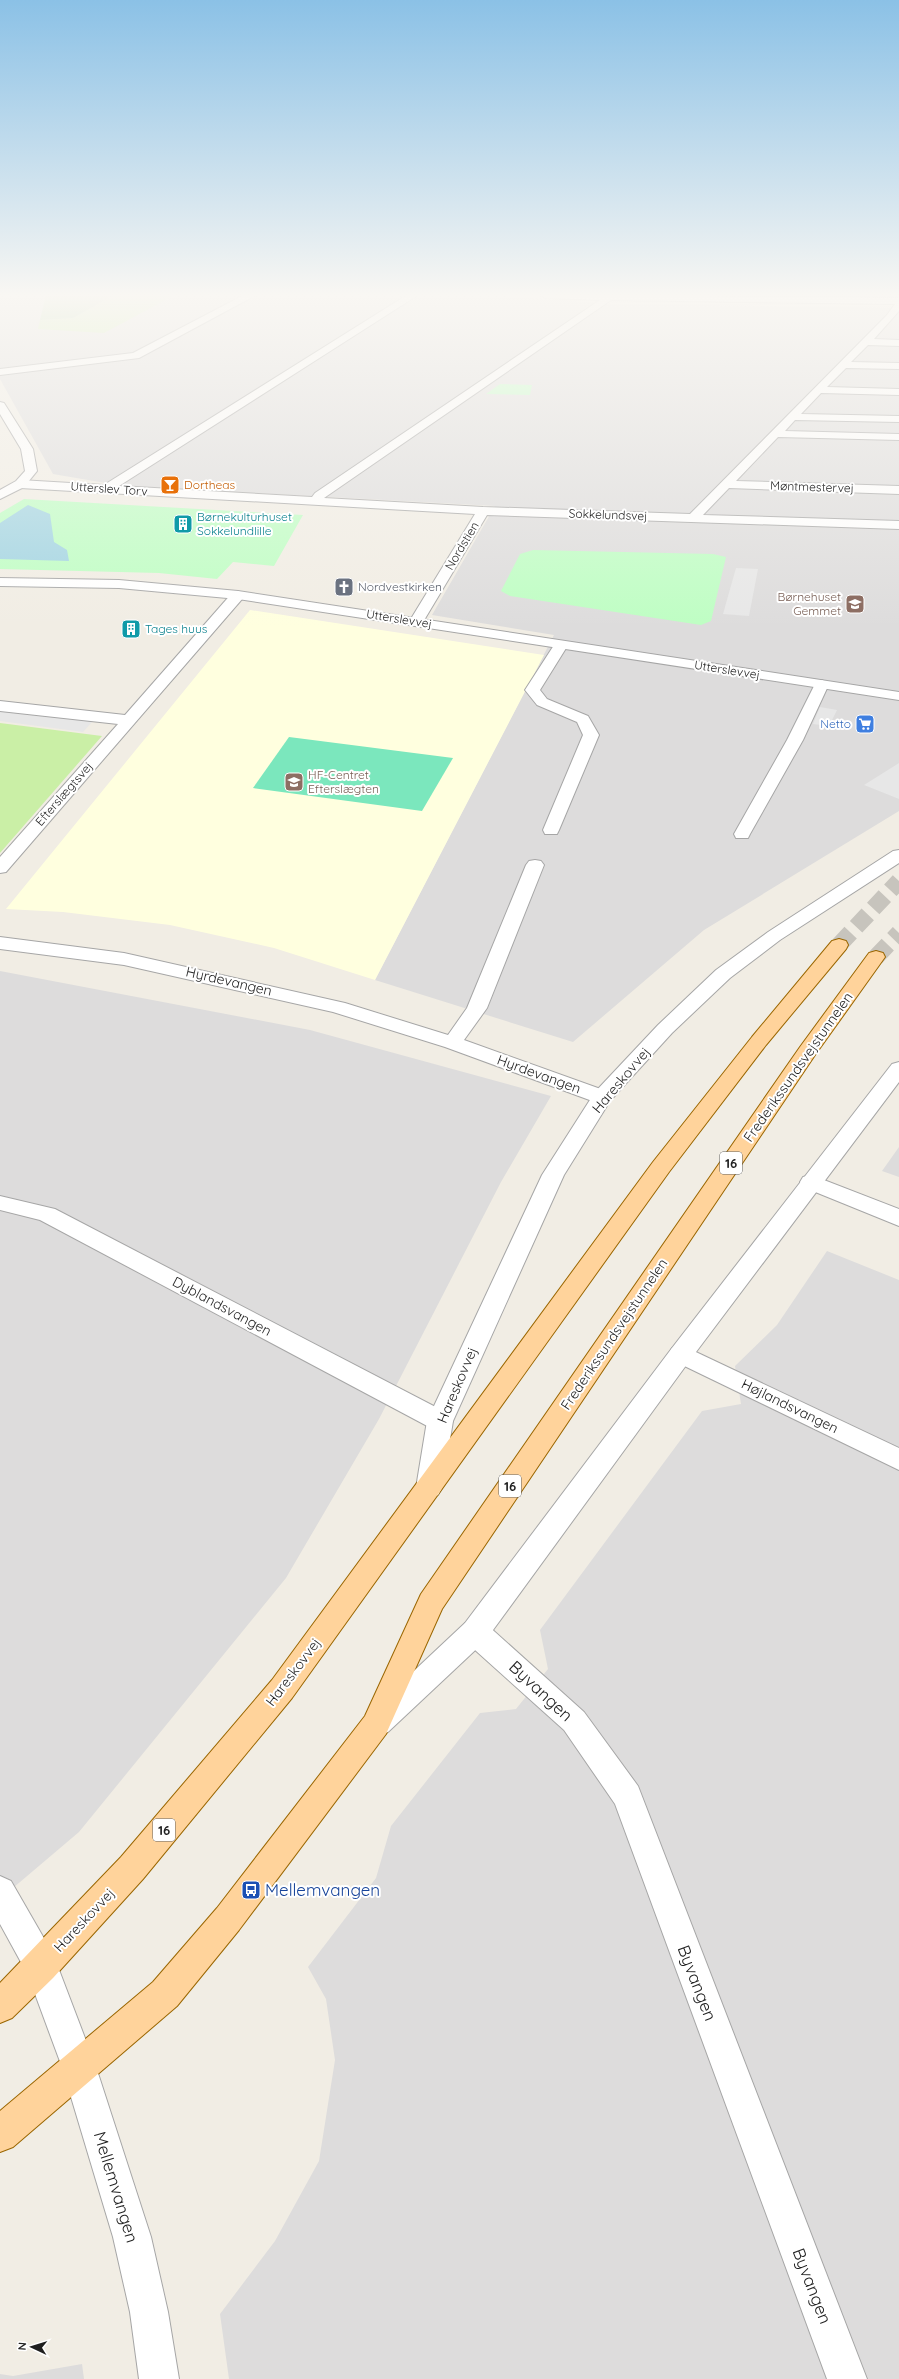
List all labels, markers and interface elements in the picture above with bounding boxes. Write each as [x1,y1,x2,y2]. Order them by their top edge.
bar icon: Dortheas [159,474,181,496]
place label: Dortheas [184,477,236,492]
street label: Utterslev Torv [70,478,148,499]
street label: Møntmestervej [770,478,854,495]
street label: Sokkelundsvej [568,506,648,523]
place label: Børnekulturhuset Sokkelundlille [197,509,292,538]
building icon: Børnekulturhuset Sokkelundlille [172,513,194,535]
street label: Nordstien [441,519,482,573]
church icon: Nordvestkirken [333,576,355,598]
place label: Nordvestkirken [358,579,442,594]
place label: Børnehuset Gemmet [777,589,841,618]
school or university icon: Børnehuset Gemmet [844,593,866,615]
street label: Utterslevvej [365,606,433,631]
building icon: Tages huus [120,618,142,640]
place label: Tages huus [145,621,208,636]
street label: Utterslevvej [693,657,761,682]
supermarket icon: Netto [854,713,876,735]
place label: Netto [820,716,851,731]
street label: Efterslægtsvej [32,759,95,829]
place label: HF-Centret Efterslægten [308,767,379,796]
school or university icon: HF-Centret Efterslægten [283,771,305,793]
street label: Hyrdevangen [184,962,274,1000]
street label: Frederikssundsvejstunnelen [739,989,857,1145]
street label: Hareskovvej [588,1043,654,1117]
street label: Hyrdevangen [495,1051,583,1097]
road number: 16 [720,1152,742,1174]
street label: Frederikssundsvejstunnelen [557,1255,671,1413]
street label: Dyblandsvangen [169,1272,275,1340]
street label: Hareskovvej [433,1344,481,1426]
street label: Højlandsvangen [739,1375,841,1437]
road number: 16 [499,1475,521,1497]
street label: Hareskovvej [261,1634,325,1710]
street label: Byvangen [505,1656,578,1725]
road number: 16 [153,1819,175,1841]
bus stop icon: Mellemvangen [240,1879,262,1901]
place label: Mellemvangen [265,1879,380,1900]
street label: Hareskovvej [50,1884,118,1956]
street label: Byvangen [673,1942,722,2024]
street label: Mellemvangen [90,2129,143,2245]
street label: Byvangen [788,2245,837,2327]
north arrow [12,2327,52,2367]
text: N [15,2342,29,2351]

